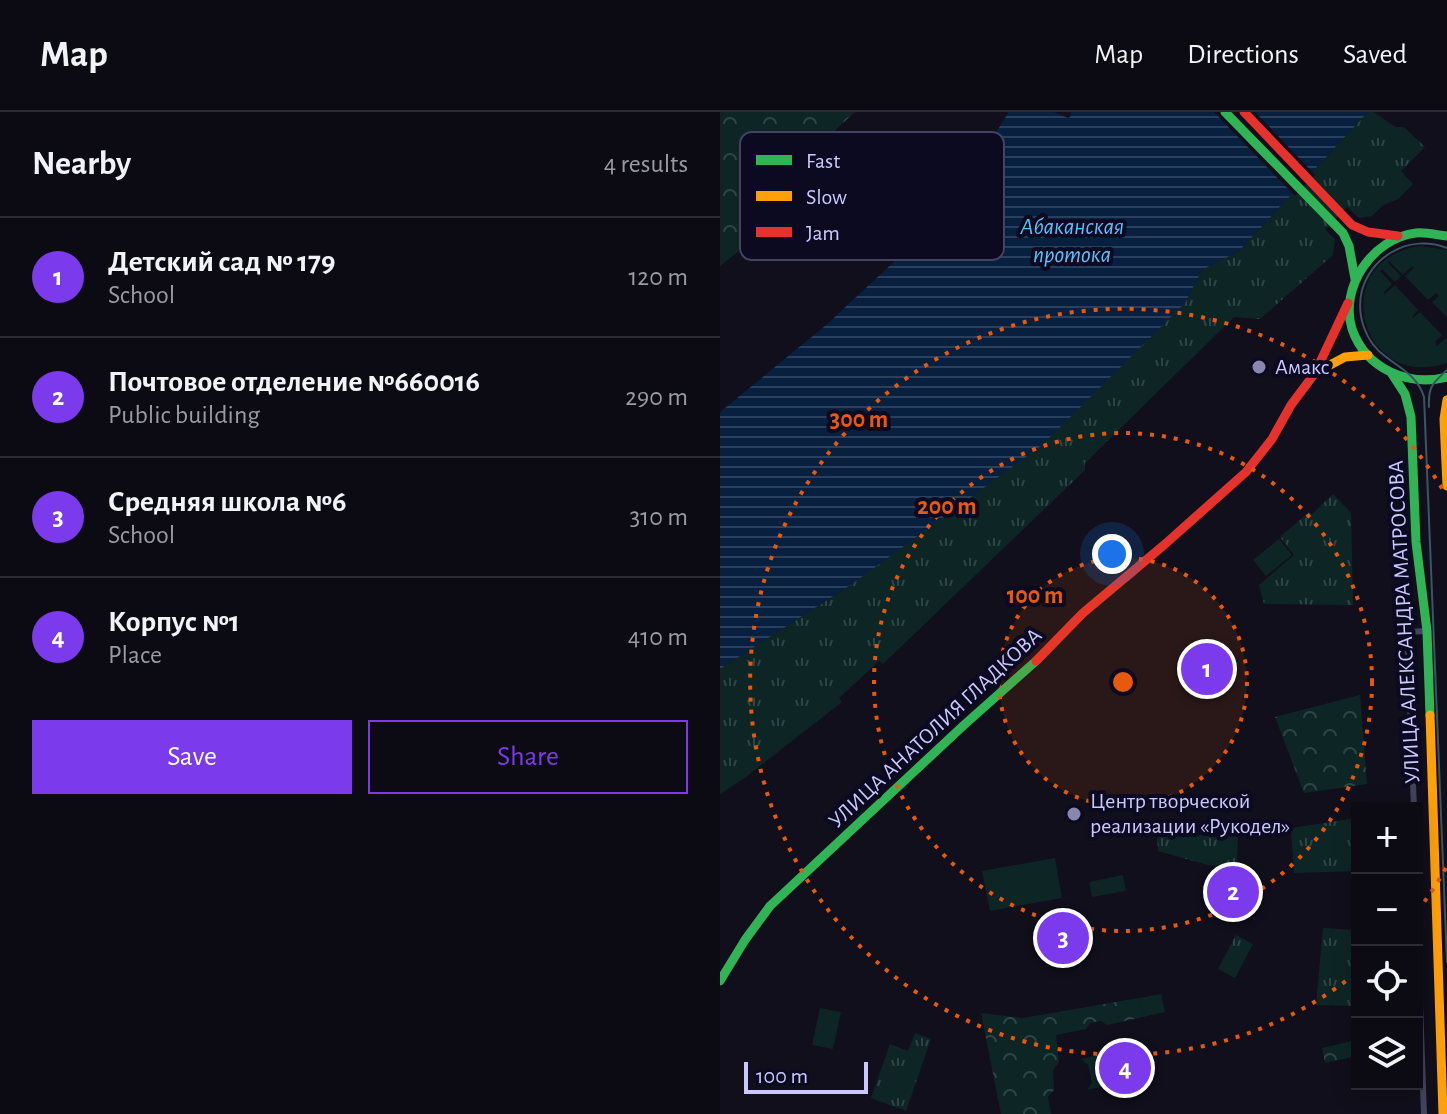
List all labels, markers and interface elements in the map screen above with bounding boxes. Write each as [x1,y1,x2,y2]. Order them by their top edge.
text: Map [40,36,108,74]
text: Map [1094,41,1143,69]
text: Directions [1187,41,1299,69]
text: Saved [1343,41,1407,69]
legend [740,132,1004,260]
text: Nearby [32,147,131,181]
text: Fast [806,150,840,172]
text: 4 results [604,151,688,177]
text: Slow [806,186,847,208]
water label: Абаканская протока [1019,215,1124,267]
text: Jam [806,222,840,244]
text: Детский сад № 179 [108,247,336,277]
text: 1 [53,264,63,290]
text: 120 m [628,264,688,290]
text: School [108,282,175,308]
place label: Амакс [1275,356,1330,378]
marker: Амакс [1250,358,1268,376]
text: Почтовое отделение №660016 [108,367,480,397]
text: 2 [52,384,64,410]
text: 290 m [625,384,688,410]
text: Public building [108,402,260,428]
text: 300 m [830,408,888,432]
street label: УЛИЦА АЛЕКСАНДРА МАТРОСОВА [1385,460,1423,784]
text: Средняя школа №6 [108,487,347,517]
text: 200 m [917,495,977,519]
text: 3 [52,504,64,530]
text: 310 m [630,504,688,530]
text: School [108,522,175,548]
your location [1092,534,1132,574]
text: 100 m [1007,584,1063,608]
text: Корпус №1 [108,607,240,637]
text: 4 [51,624,65,650]
text: 410 m [628,624,688,650]
street label: УЛИЦА АНАТОЛИЯ ГЛАДКОВА [824,624,1046,832]
pin: 1 [1181,639,1233,699]
text: Place [108,642,162,668]
centre of rings [1109,668,1137,696]
button: Save [32,720,352,794]
button: Share [368,720,688,794]
place label: Центр творческой реализации «Рукодел» [1090,790,1290,837]
map controls [1351,802,1423,1090]
button: + [1351,802,1423,874]
marker: Центр творческой реализации «Рукодел» [1065,805,1083,823]
pin: 2 [1207,862,1259,922]
button: − [1351,874,1423,946]
pin: 3 [1037,908,1089,968]
button: locate [1351,946,1423,1018]
button: layers [1351,1018,1423,1090]
pin: 4 [1099,1038,1151,1098]
scale bar [744,1058,868,1094]
text: 100 m [756,1065,808,1087]

